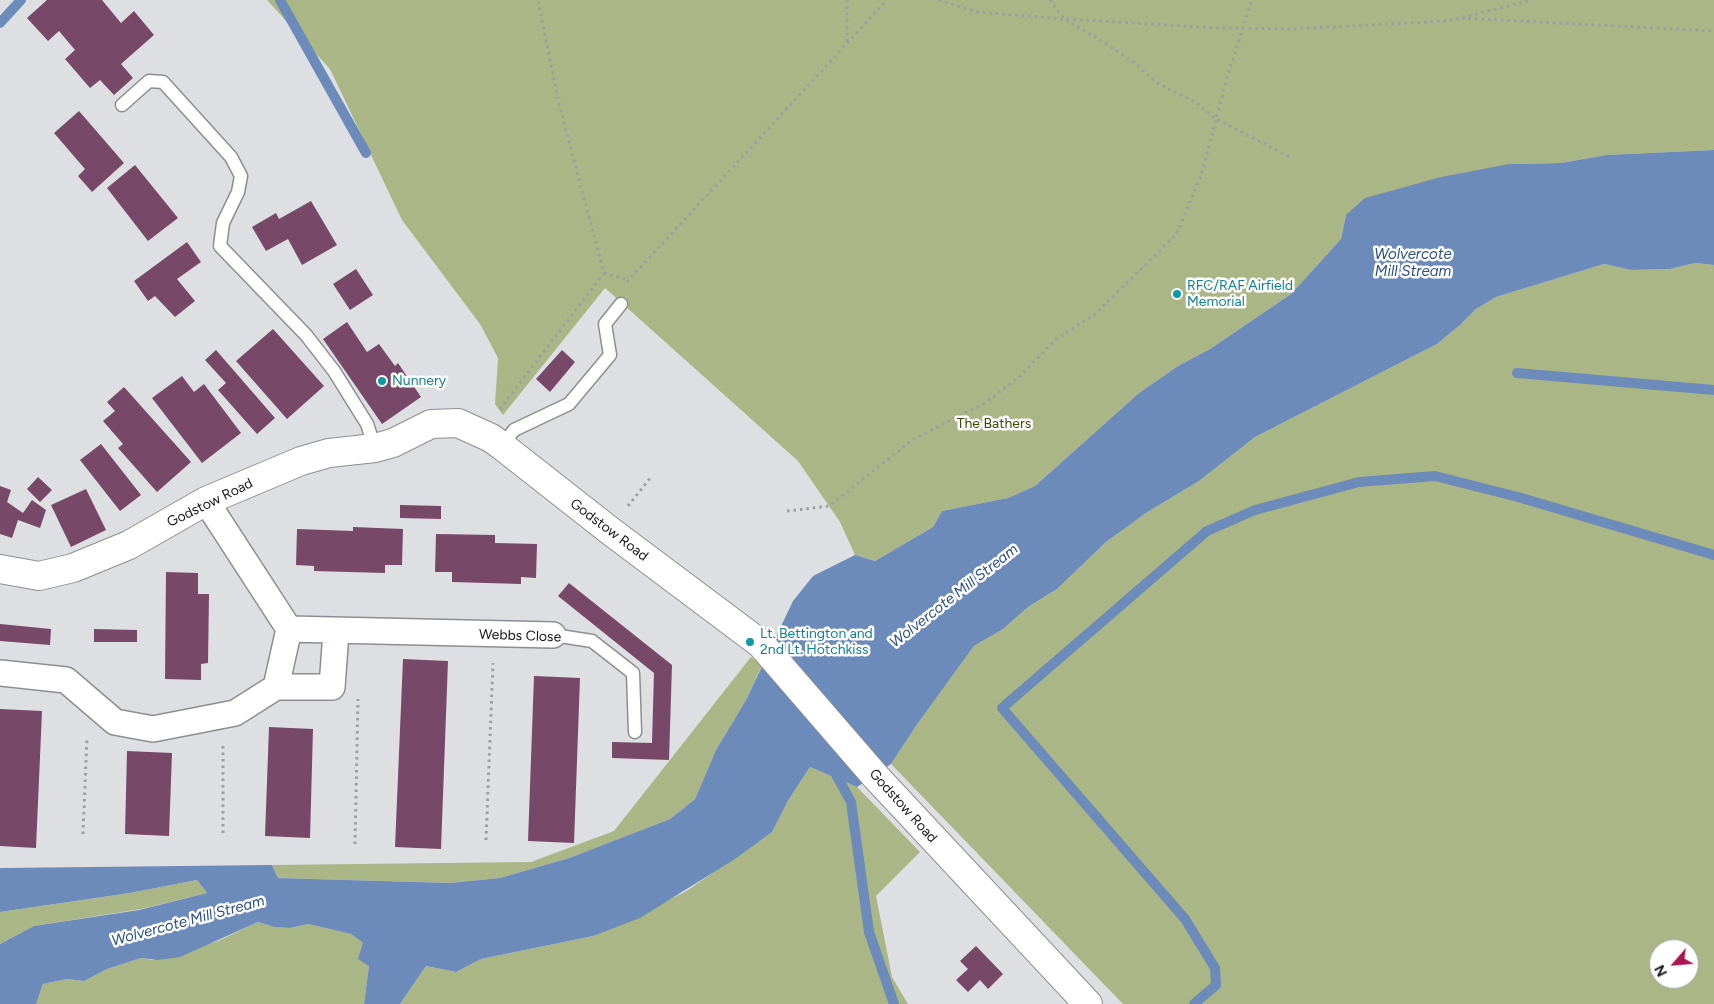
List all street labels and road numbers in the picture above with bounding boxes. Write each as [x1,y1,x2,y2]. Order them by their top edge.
street label: Godstow Road [164,475,256,531]
street label: Godstow Road [567,495,651,565]
street label: Webbs Close [479,626,561,646]
street label: Godstow Road [866,766,940,846]

